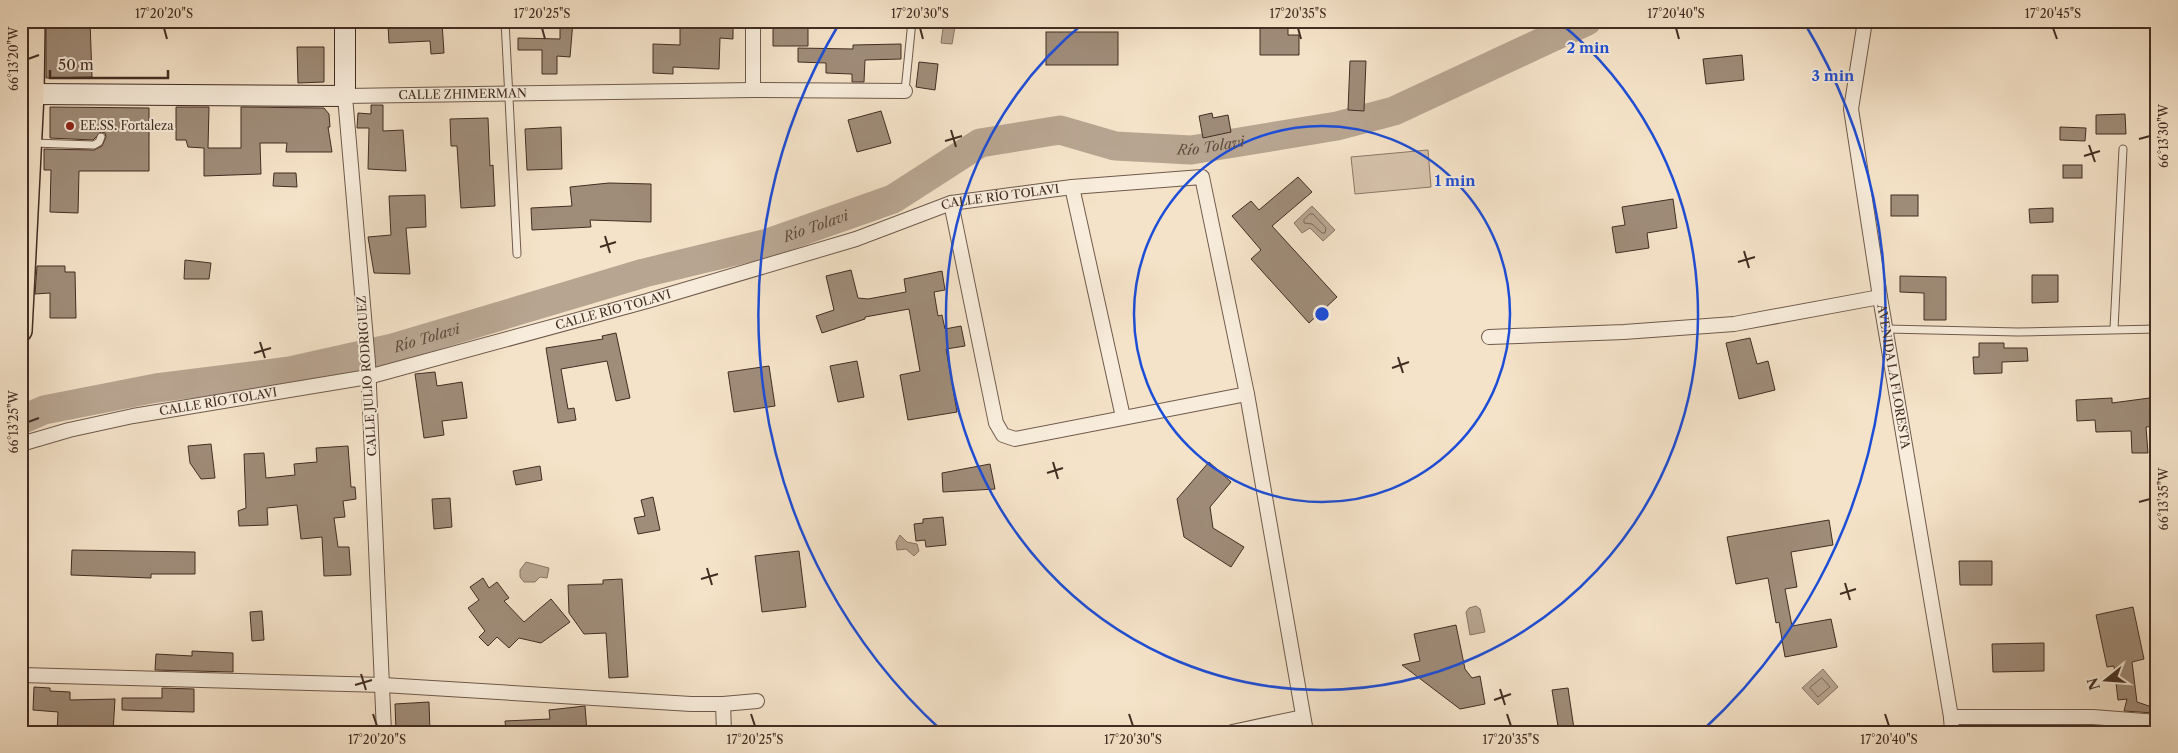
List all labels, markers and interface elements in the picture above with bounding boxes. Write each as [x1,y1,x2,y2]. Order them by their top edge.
text: 17°20'20"S [135,6,193,21]
text: 17°20'25"S [513,6,571,21]
text: 17°20'30"S [891,6,949,21]
text: 17°20'35"S [1270,6,1326,21]
text: 17°20'40"S [1647,6,1705,21]
text: 17°20'45"S [2025,6,2081,21]
text: 66°13'20"W [6,26,21,91]
text: 2 min [1566,38,1610,57]
scale bar [50,48,168,80]
text: 50 m [58,55,94,74]
text: 3 min [1812,66,1855,85]
street label: CALLE ZHIMERMAN [398,85,527,102]
text: 66°13'30"W [2156,103,2171,168]
place label: EE.SS. Fortaleza [80,118,174,133]
marker: EE.SS. Fortaleza [64,120,76,132]
water label: Río Tolavi [1176,132,1247,159]
text: 1 min [1434,171,1476,190]
street label: CALLE RÍO TOLAVI [939,181,1060,213]
water label: Río Tolavi [780,206,852,246]
street label: CALLE RÍO TOLAVI [554,286,673,333]
street label: CALLE JULIO RODRIGUEZ [353,295,380,457]
street label: AVENIDA LA FLORESTA [1874,302,1914,451]
centre of rings [1313,305,1331,323]
water label: Río Tolavi [391,319,463,357]
street label: CALLE RÍO TOLAVI [158,384,278,419]
text: 66°13'25"W [6,390,21,454]
text: 66°13'35"W [2156,467,2171,530]
north arrow [2080,656,2130,706]
text: N [2083,675,2104,692]
text: 17°20'20"S [348,732,406,747]
text: 17°20'25"S [726,732,784,747]
text: 17°20'30"S [1104,732,1162,747]
text: 17°20'35"S [1483,732,1539,747]
text: 17°20'40"S [1860,732,1918,747]

